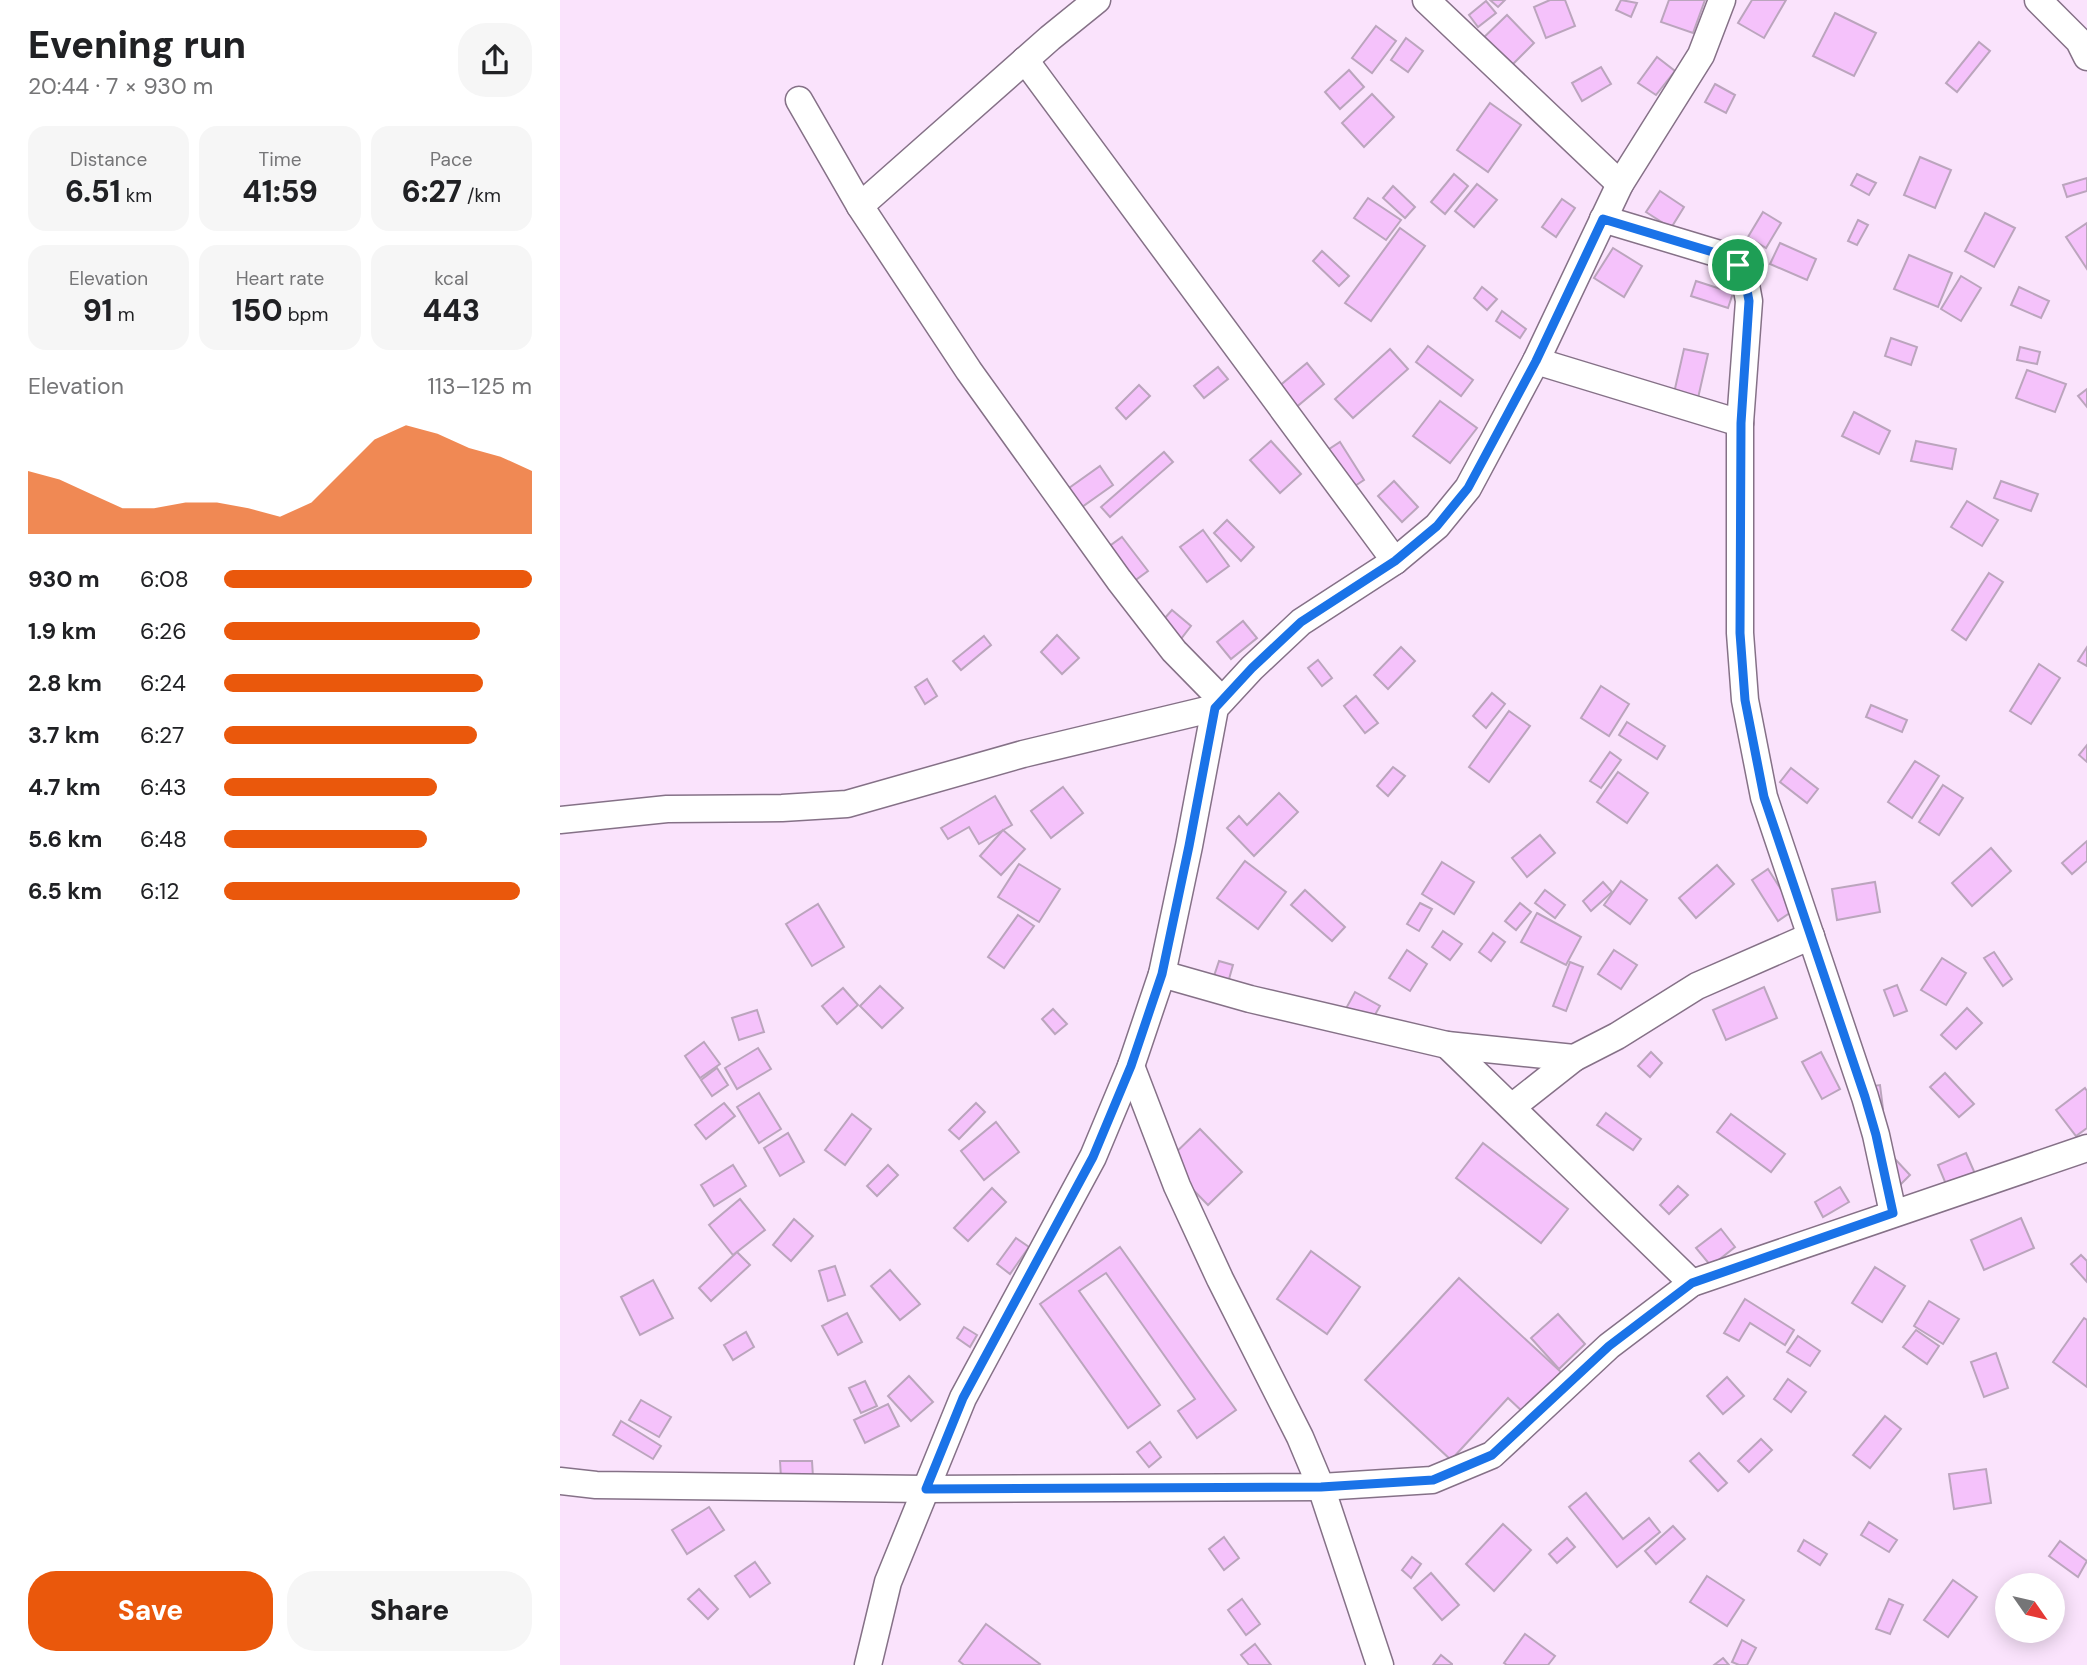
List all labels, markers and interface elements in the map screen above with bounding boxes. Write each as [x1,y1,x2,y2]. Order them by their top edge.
text: Evening run [28,20,246,70]
button: share [458,23,532,97]
text: 20:44 · 7 × 930 m [28,71,213,101]
text: Distance [70,147,147,172]
text: Time [259,147,301,172]
text: Pace [430,147,473,172]
text: 6.51 [65,172,121,211]
text: 41:59 [242,172,318,211]
text: 6:27 [402,172,462,211]
text: km [121,183,152,208]
text: /km [462,183,501,208]
pin [1708,235,1768,295]
icon: arrive [1719,246,1757,284]
text: Elevation [69,266,148,291]
text: Heart rate [236,266,324,291]
text: kcal [434,266,468,291]
text: 91 [83,291,113,330]
text: 150 [232,291,283,330]
text: 443 [423,291,480,330]
text: m [113,302,135,327]
text: bpm [283,302,328,327]
text: Elevation [28,371,124,401]
text: 113–125 m [428,371,532,401]
text: 930 m [28,564,100,594]
text: 6:08 [140,564,189,594]
text: 1.9 km [28,616,96,646]
text: 6:26 [140,616,187,646]
text: 2.8 km [28,668,102,698]
text: 6:24 [140,668,186,698]
text: 3.7 km [28,720,100,750]
text: 6:27 [140,720,184,750]
text: 4.7 km [28,772,101,802]
text: 6:43 [140,772,187,802]
text: 5.6 km [28,824,102,854]
text: 6:48 [140,824,187,854]
text: 6.5 km [28,876,102,906]
text: 6:12 [140,876,180,906]
button: Save [28,1571,273,1651]
button: Share [287,1571,532,1651]
north arrow [1995,1573,2065,1643]
map controls [1995,1573,2065,1643]

